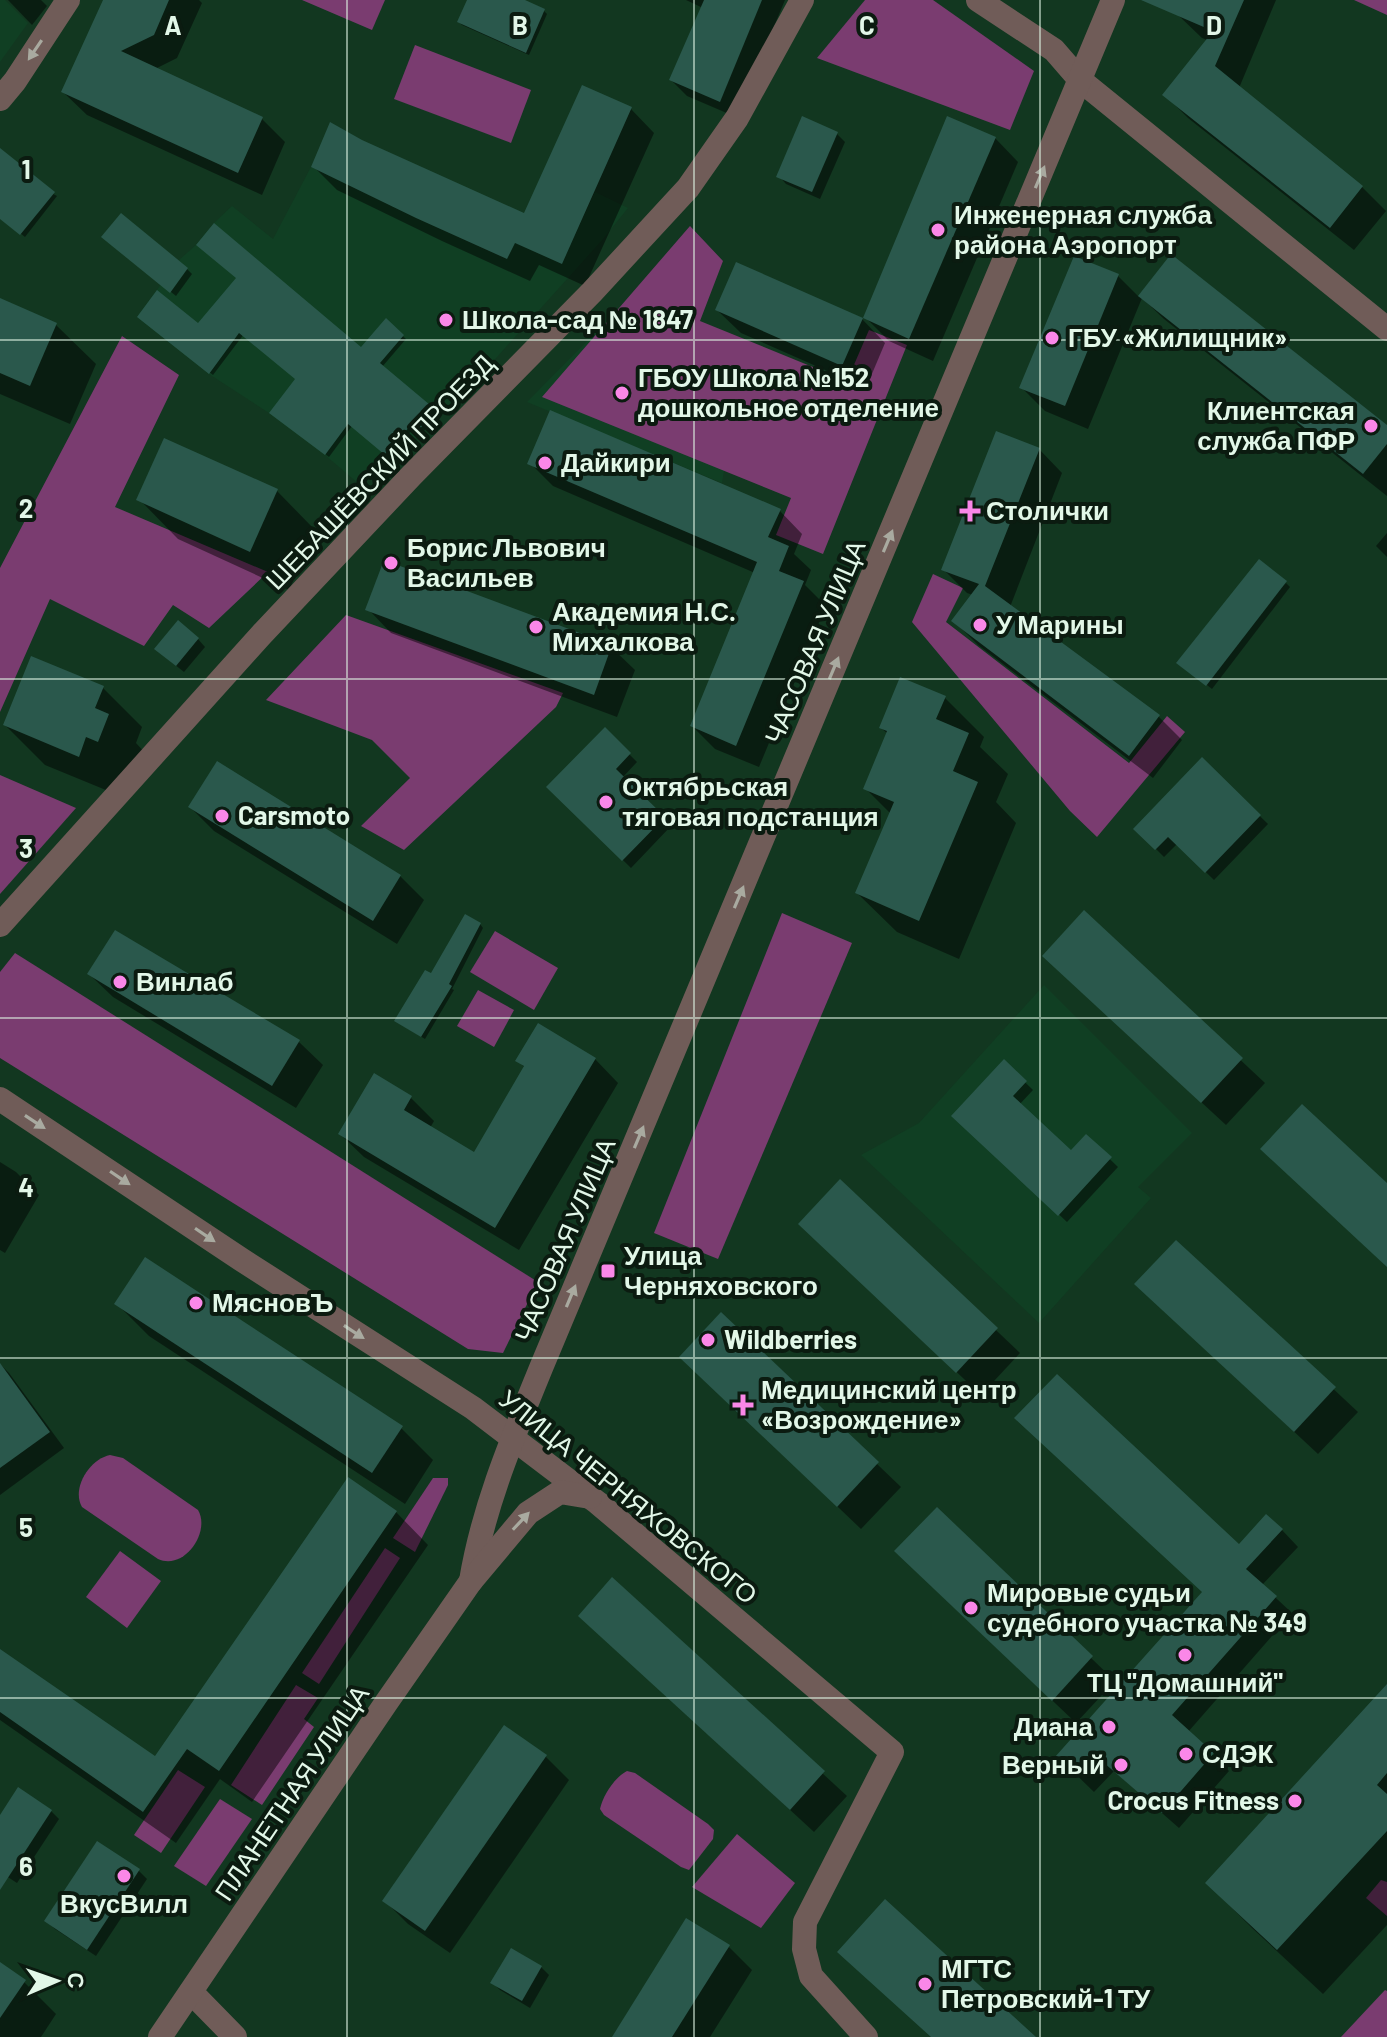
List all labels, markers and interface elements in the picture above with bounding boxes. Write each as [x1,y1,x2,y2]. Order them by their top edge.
text: A [164,9,182,40]
text: B [512,9,528,40]
text: C [859,9,875,40]
text: D [1206,9,1222,40]
one-way arrow [28,40,43,61]
text: 1 [21,153,31,184]
one-way arrow [1033,165,1046,189]
place label: Инженерная служба района Аэропорт [954,198,1212,259]
marker: Инженерная служба района Аэропорт [929,221,947,239]
place label: Школа-сад № 1847 [462,303,693,334]
marker: Школа-сад № 1847 [437,311,455,329]
place label: ГБУ «Жилищник» [1068,321,1287,352]
marker: ГБУ «Жилищник» [1043,329,1061,347]
street label: ШЕБАШЁВСКИЙ ПРОЕЗД [258,347,500,595]
place label: ГБОУ Школа №152 дошкольное отделение [638,361,939,422]
marker: ГБОУ Школа №152 дошкольное отделение [613,384,631,402]
place label: Клиентская служба ПФР [1197,394,1355,455]
marker: Клиентская служба ПФР [1362,417,1380,435]
place label: Дайкири [561,446,671,477]
marker: Дайкири [536,454,554,472]
text: 2 [19,492,33,523]
place label: Столички [986,494,1109,525]
marker: Столички [961,502,979,520]
one-way arrow [881,529,894,553]
place label: Борис Львович Васильев [407,531,606,592]
street label: ЧАСОВАЯ УЛИЦА [757,534,871,748]
marker: Борис Львович Васильев [382,554,400,572]
place label: Академия Н.С. Михалкова [552,595,736,656]
place label: У Марины [996,608,1124,639]
marker: У Марины [971,616,989,634]
marker: Академия Н.С. Михалкова [527,618,545,636]
one-way arrow [828,657,841,680]
place label: Октябрьская тяговая подстанция [622,770,879,831]
marker: Октябрьская тяговая подстанция [597,793,615,811]
place label: Carsmoto [238,799,350,830]
marker: Carsmoto [213,807,231,825]
text: 3 [19,832,33,863]
one-way arrow [733,885,746,909]
place label: Винлаб [136,965,234,996]
marker: Винлаб [111,973,129,991]
one-way arrow [25,1114,46,1129]
one-way arrow [632,1125,645,1148]
street label: ЧАСОВАЯ УЛИЦА [507,1132,621,1346]
one-way arrow [109,1170,130,1185]
text: 4 [18,1171,34,1202]
one-way arrow [194,1227,216,1242]
place label: Улица Черняховского [624,1239,818,1300]
marker: Улица Черняховского [599,1262,617,1280]
one-way arrow [565,1284,578,1308]
place label: МясновЪ [212,1286,333,1317]
marker: МясновЪ [187,1294,205,1312]
place label: Wildberries [724,1323,857,1354]
one-way arrow [344,1325,365,1340]
marker: Wildberries [699,1331,717,1349]
place label: Медицинский центр «Возрождение» [761,1373,1017,1434]
street label: УЛИЦА ЧЕРНЯХОВСКОГО [494,1382,764,1609]
marker: Медицинский центр «Возрождение» [732,1394,754,1416]
text: 5 [19,1511,33,1542]
one-way arrow [511,1512,529,1531]
place label: Мировые судьи судебного участка № 349 [987,1576,1307,1637]
marker: Мировые судьи судебного участка № 349 [962,1599,980,1617]
marker: ТЦ "Домашний" [1176,1646,1194,1664]
place label: ТЦ "Домашний" [1087,1666,1284,1697]
street label: ПЛАНЕТНАЯ УЛИЦА [207,1678,375,1906]
place label: Диана [1014,1710,1094,1741]
marker: Диана [1100,1718,1118,1736]
place label: СДЭК [1202,1737,1273,1768]
marker: СДЭК [1177,1745,1195,1763]
place label: Верный [1002,1748,1105,1779]
marker: Верный [1112,1756,1130,1774]
place label: Crocus Fitness [1108,1784,1279,1815]
marker: Crocus Fitness [1286,1792,1304,1810]
text: 6 [19,1850,33,1881]
marker: ВкусВилл [115,1867,133,1885]
place label: ВкусВилл [60,1887,188,1918]
north arrow [16,1941,96,2021]
place label: МГТС Петровский-1 ТУ [941,1952,1151,2013]
text: С [64,1972,90,1989]
marker: МГТС Петровский-1 ТУ [916,1975,934,1993]

